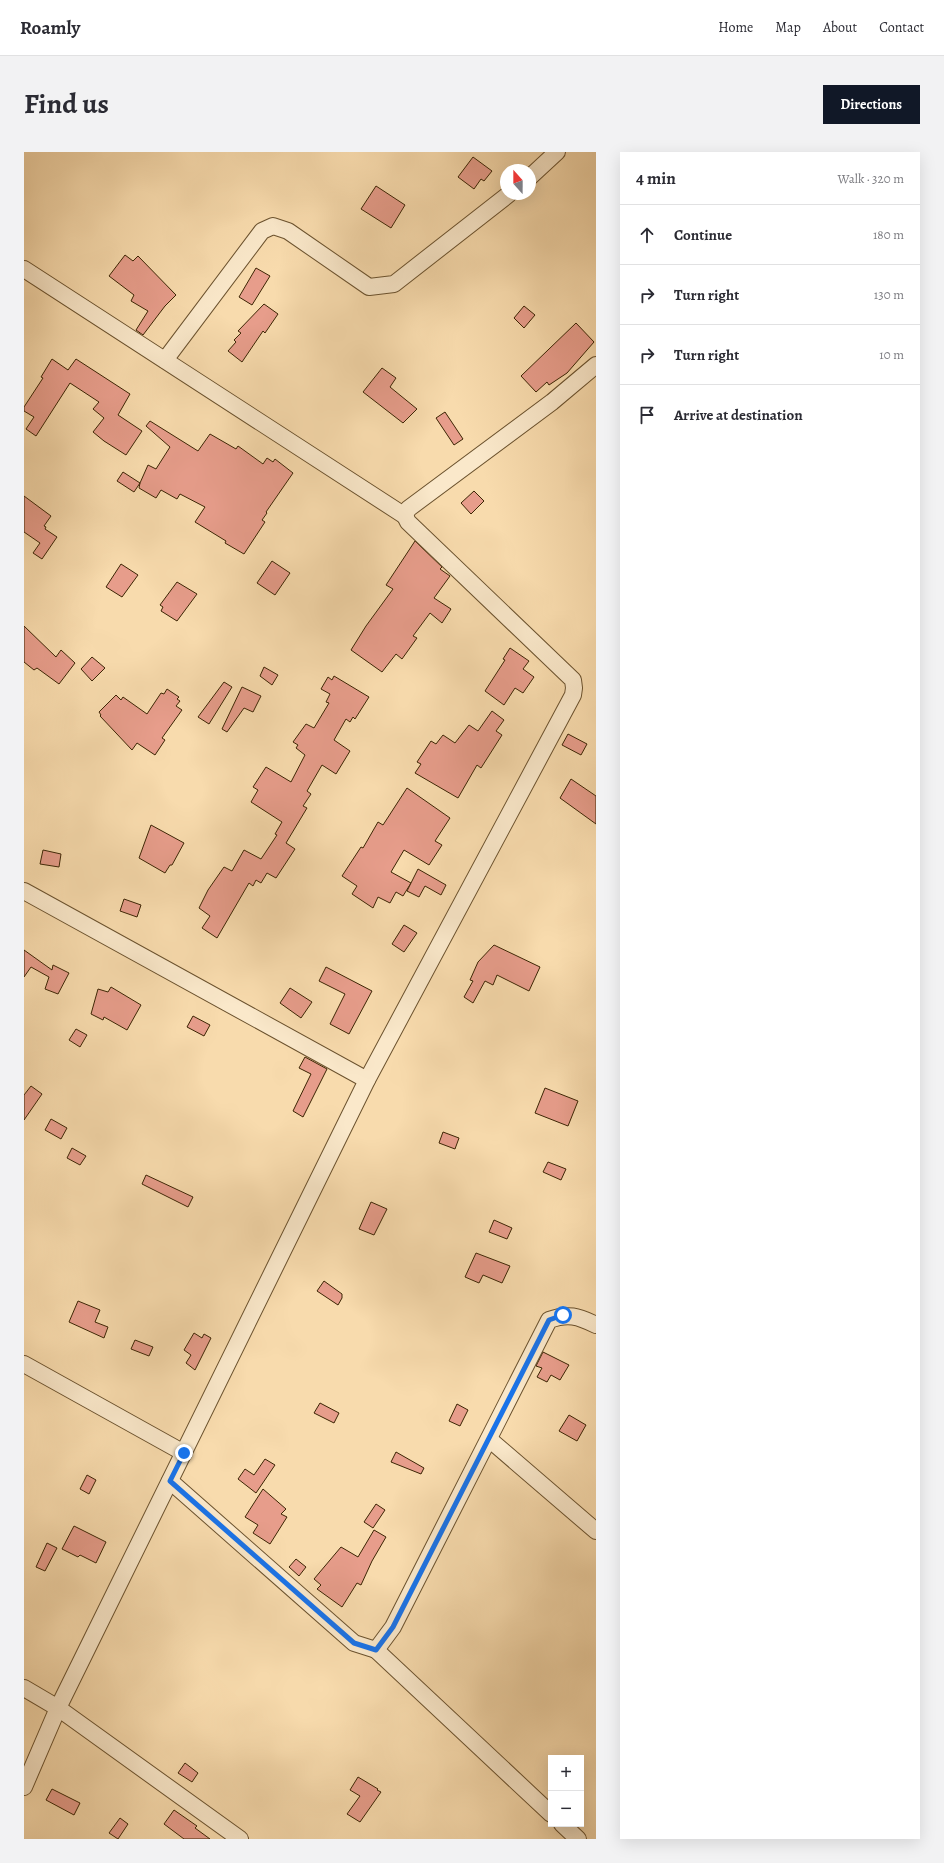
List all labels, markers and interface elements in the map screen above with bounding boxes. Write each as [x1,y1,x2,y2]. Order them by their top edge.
text: Roamly [20,15,80,41]
text: Home [718,18,753,37]
text: Map [775,18,801,37]
text: About [823,18,857,37]
text: Contact [879,18,924,37]
text: Find us [24,85,109,123]
button: Directions [823,85,920,124]
north arrow [500,164,536,200]
text: 4 min [636,167,676,190]
text: Walk · 320 m [838,170,904,187]
icon: ahead [636,224,658,246]
text: Continue [674,225,732,245]
text: 180 m [873,226,904,243]
icon: right [636,284,658,306]
text: Turn right [674,285,739,305]
text: 130 m [874,286,904,303]
icon: right [636,344,658,366]
text: Turn right [674,345,739,365]
text: 10 m [879,346,904,363]
icon: arrive [636,404,658,426]
text: Arrive at destination [674,405,803,425]
route start [554,1306,572,1324]
route end [175,1444,193,1462]
map controls [548,1755,584,1827]
button: + [548,1755,584,1791]
button: − [548,1791,584,1827]

